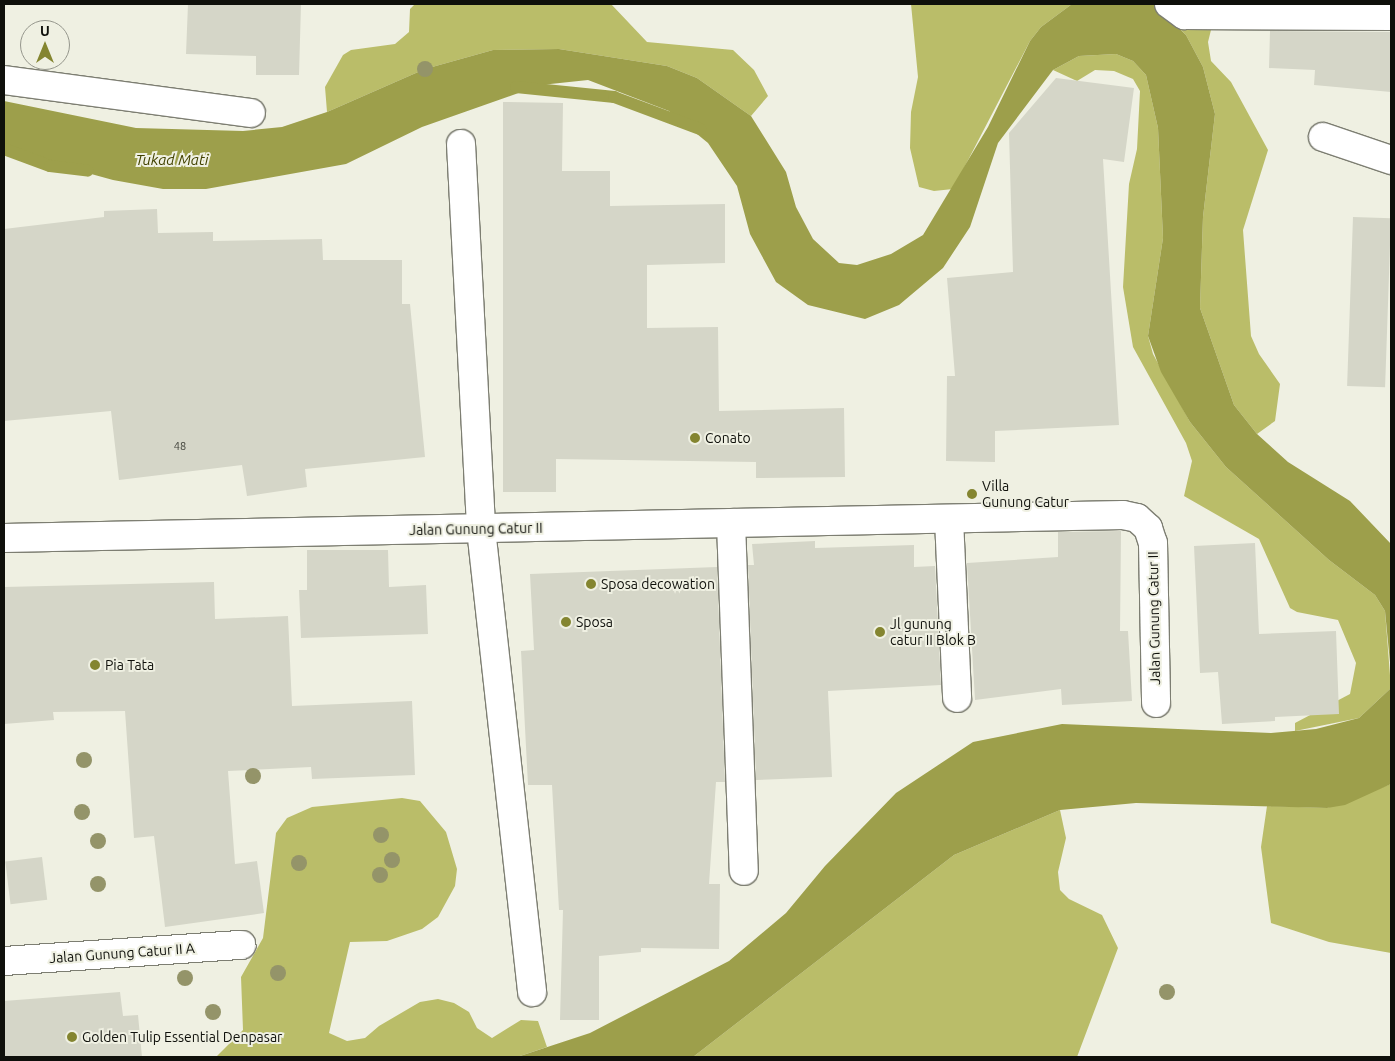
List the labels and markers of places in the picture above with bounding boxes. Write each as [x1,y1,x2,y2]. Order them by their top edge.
place label: Conato [705,430,751,446]
marker: Conato [689,432,701,444]
place label: Villa Gunung Catur [982,478,1069,511]
marker: Villa Gunung Catur [966,488,978,500]
place label: Sposa decowation [601,576,715,592]
marker: Sposa decowation [585,578,597,590]
place label: Sposa [576,614,613,630]
marker: Sposa [560,616,572,628]
place label: Jl gunung catur II Blok B [890,616,976,648]
marker: Jl gunung catur II Blok B [874,626,886,638]
place label: Pia Tata [105,657,154,673]
marker: Pia Tata [89,659,101,671]
place label: Golden Tulip Essential Denpasar [82,1029,282,1045]
marker: Golden Tulip Essential Denpasar [66,1031,78,1043]

